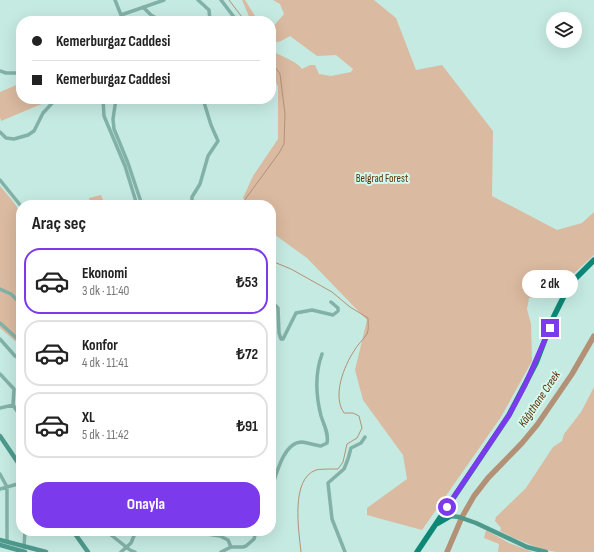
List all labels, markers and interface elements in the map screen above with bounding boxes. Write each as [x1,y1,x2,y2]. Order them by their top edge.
map controls [546,12,582,48]
button: layers [546,12,582,48]
text: Kemerburgaz Caddesi [56,32,170,51]
text: Kemerburgaz Caddesi [56,70,170,89]
park label: Belgrad Forest [356,172,409,185]
text: Araç seç [32,213,86,234]
icon: car [34,263,70,299]
text: Ekonomi [82,264,127,283]
callout: 2 dk [522,270,578,298]
text: ₺53 [236,273,258,292]
text: 2 dk [541,276,559,292]
text: 3 dk · 11:40 [82,283,129,299]
route end [541,319,559,337]
icon: car [34,335,70,371]
text: Konfor [82,336,118,355]
text: ₺72 [236,345,258,364]
text: 4 dk · 11:41 [82,355,128,371]
water label: Kâğıthane Creek [515,368,564,430]
icon: car [34,407,70,443]
text: XL [82,408,95,427]
text: ₺91 [236,417,258,436]
text: 5 dk · 11:42 [82,427,129,443]
button: Onayla [32,482,260,528]
route start [438,498,456,516]

